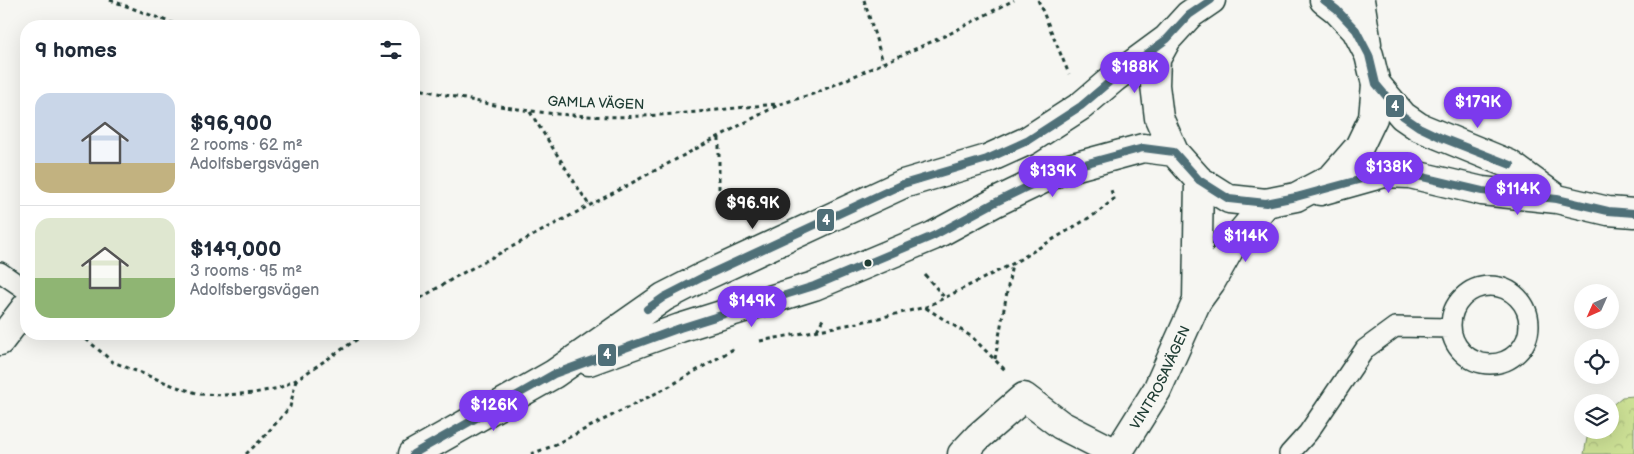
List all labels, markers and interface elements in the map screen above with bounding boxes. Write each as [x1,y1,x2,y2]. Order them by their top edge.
icon: filters [377,36,405,64]
text: 9 homes [35,38,117,63]
pin: $188K [1100,52,1170,94]
text: $188K [1111,58,1159,77]
pin: $179K [1443,86,1513,129]
street label: GAMLA VÄGEN [547,93,645,113]
text: $179K [1455,93,1501,112]
line badge: 4 [1385,94,1405,118]
text: 4 [1391,98,1400,115]
text: $96,900 [190,111,272,136]
icon: home [75,113,135,173]
text: 2 rooms · 62 m² [190,136,303,155]
pin: $138K [1354,152,1424,194]
text: Adolfsbergsvägen [190,155,319,174]
pin: $139K [1018,156,1088,198]
text: $138K [1365,158,1413,177]
text: $139K [1030,162,1076,181]
pin: $114K [1483,174,1553,216]
text: $114K [1496,180,1540,199]
pin: $96.9K [712,188,794,230]
text: $96.9K [726,194,780,213]
line badge: 4 [816,208,835,232]
text: 4 [822,212,831,229]
pin: $114K [1211,220,1281,263]
text: $114K [1224,227,1268,246]
text: $149,000 [190,237,281,262]
icon: home [75,238,135,298]
unlabelled marker [863,258,873,268]
text: 3 rooms · 95 m² [190,262,302,281]
text: Adolfsbergsvägen [190,281,319,300]
north arrow [1574,284,1619,329]
map controls [1574,284,1619,439]
pin: $149K [717,286,787,328]
text: $149K [729,292,775,311]
street label: VINTROSAVÄGEN [1126,323,1193,432]
button: locate [1574,339,1619,384]
line badge: 4 [597,343,617,367]
text: 4 [603,346,612,363]
pin: $126K [459,390,529,432]
button: layers [1574,394,1619,439]
text: $126K [470,396,518,415]

